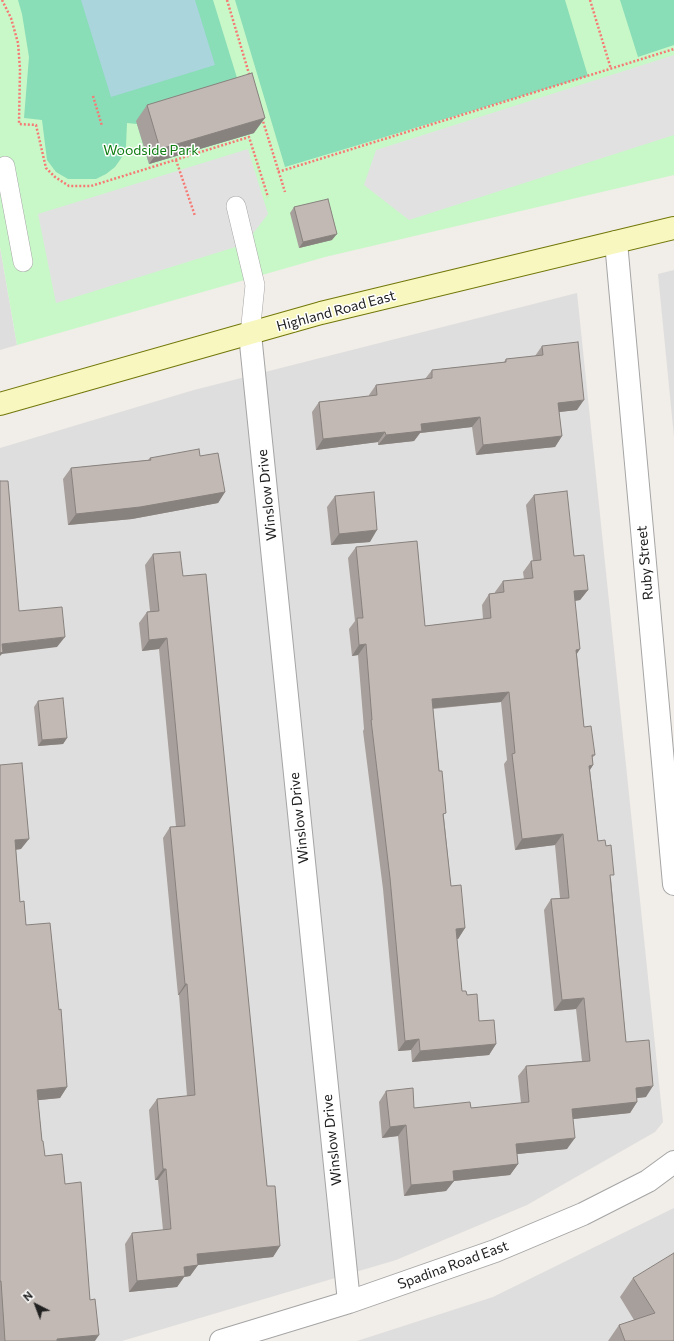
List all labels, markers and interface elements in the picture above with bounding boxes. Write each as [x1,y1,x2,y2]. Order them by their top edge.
park label: Woodside Park [103,142,199,158]
street label: Highland Road East [275,287,397,335]
street label: Winslow Drive [254,449,280,541]
street label: Ruby Street [633,525,657,601]
street label: Winslow Drive [286,772,312,864]
street label: Winslow Drive [319,1094,345,1186]
street label: Spadina Road East [395,1237,511,1293]
north arrow [16,1285,56,1325]
text: N [20,1288,35,1303]

